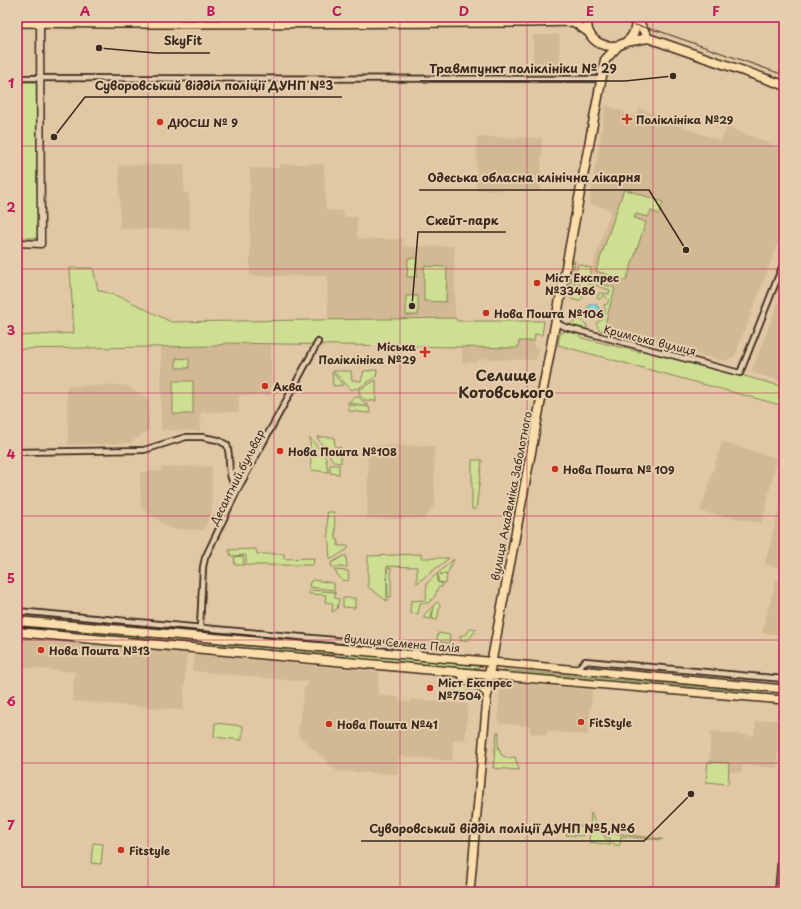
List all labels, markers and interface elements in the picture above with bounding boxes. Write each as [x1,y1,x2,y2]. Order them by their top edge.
text: A [80,1,90,20]
text: B [207,1,216,20]
text: C [332,1,342,20]
text: D [459,1,469,20]
text: E [586,1,594,20]
text: F [712,1,720,20]
callout: SkyFit [156,29,210,53]
text: SkyFit [164,31,203,49]
callout: Травмпункт поліклініки № 29 [420,57,625,81]
text: Травмпункт поліклініки № 29 [429,59,617,77]
text: 1 [8,73,14,92]
callout: Суворовський відділ поліції ДУНП №3 [85,73,342,97]
text: Суворовський відділ поліції ДУНП №3 [95,76,333,94]
place label: Поліклініка №29 [636,111,734,128]
marker: Поліклініка №29 [621,113,633,125]
place label: ДЮСШ № 9 [167,114,238,131]
marker: ДЮСШ № 9 [155,117,165,127]
callout: Одеська обласна клінічна лікарня [419,166,649,190]
text: Одеська обласна клінічна лікарня [428,168,641,186]
text: 2 [6,197,16,216]
callout: Скейт-парк [418,208,506,232]
text: Скейт-парк [426,211,499,229]
place label: Міст Експрес №33486 [545,269,619,299]
marker: Міст Експрес №33486 [532,278,542,288]
place label: Нова Пошта №106 [494,305,604,322]
marker: Нова Пошта №106 [481,308,491,318]
text: 3 [7,320,16,339]
street label: Кримська вулиця [602,320,698,360]
place label: Міська Поліклініка №29 [319,338,417,368]
marker: Міська Поліклініка №29 [419,346,431,358]
district label: Селище Котовського [458,363,554,403]
place label: Аква [273,378,303,395]
marker: Аква [260,381,270,391]
street label: вулиця Академіка Заболотного [486,410,536,582]
street label: Десантний бульвар [205,426,269,529]
place label: Нова Пошта №108 [288,443,397,460]
text: 4 [7,444,16,463]
marker: Нова Пошта №108 [275,446,285,456]
place label: Нова Пошта № 109 [563,461,675,478]
marker: Нова Пошта № 109 [550,464,560,474]
text: 5 [7,568,15,587]
street label: вулиця Семена Палія [343,629,461,657]
place label: Нова Пошта №13 [49,642,150,659]
marker: Нова Пошта №13 [36,645,46,655]
place label: Міст Експрес №7504 [438,674,512,704]
marker: Міст Експрес №7504 [425,683,435,693]
text: 6 [6,691,16,710]
place label: FitStyle [589,714,633,731]
place label: Нова Пошта №41 [337,716,438,733]
marker: FitStyle [576,717,586,727]
marker: Нова Пошта №41 [324,719,334,729]
text: 7 [7,815,15,834]
callout: Суворовський відділ поліції ДУНП №5,№6 [361,817,644,841]
text: Суворовський відділ поліції ДУНП №5,№6 [369,819,635,837]
place label: Fitstyle [129,842,171,859]
marker: Fitstyle [116,845,126,855]

